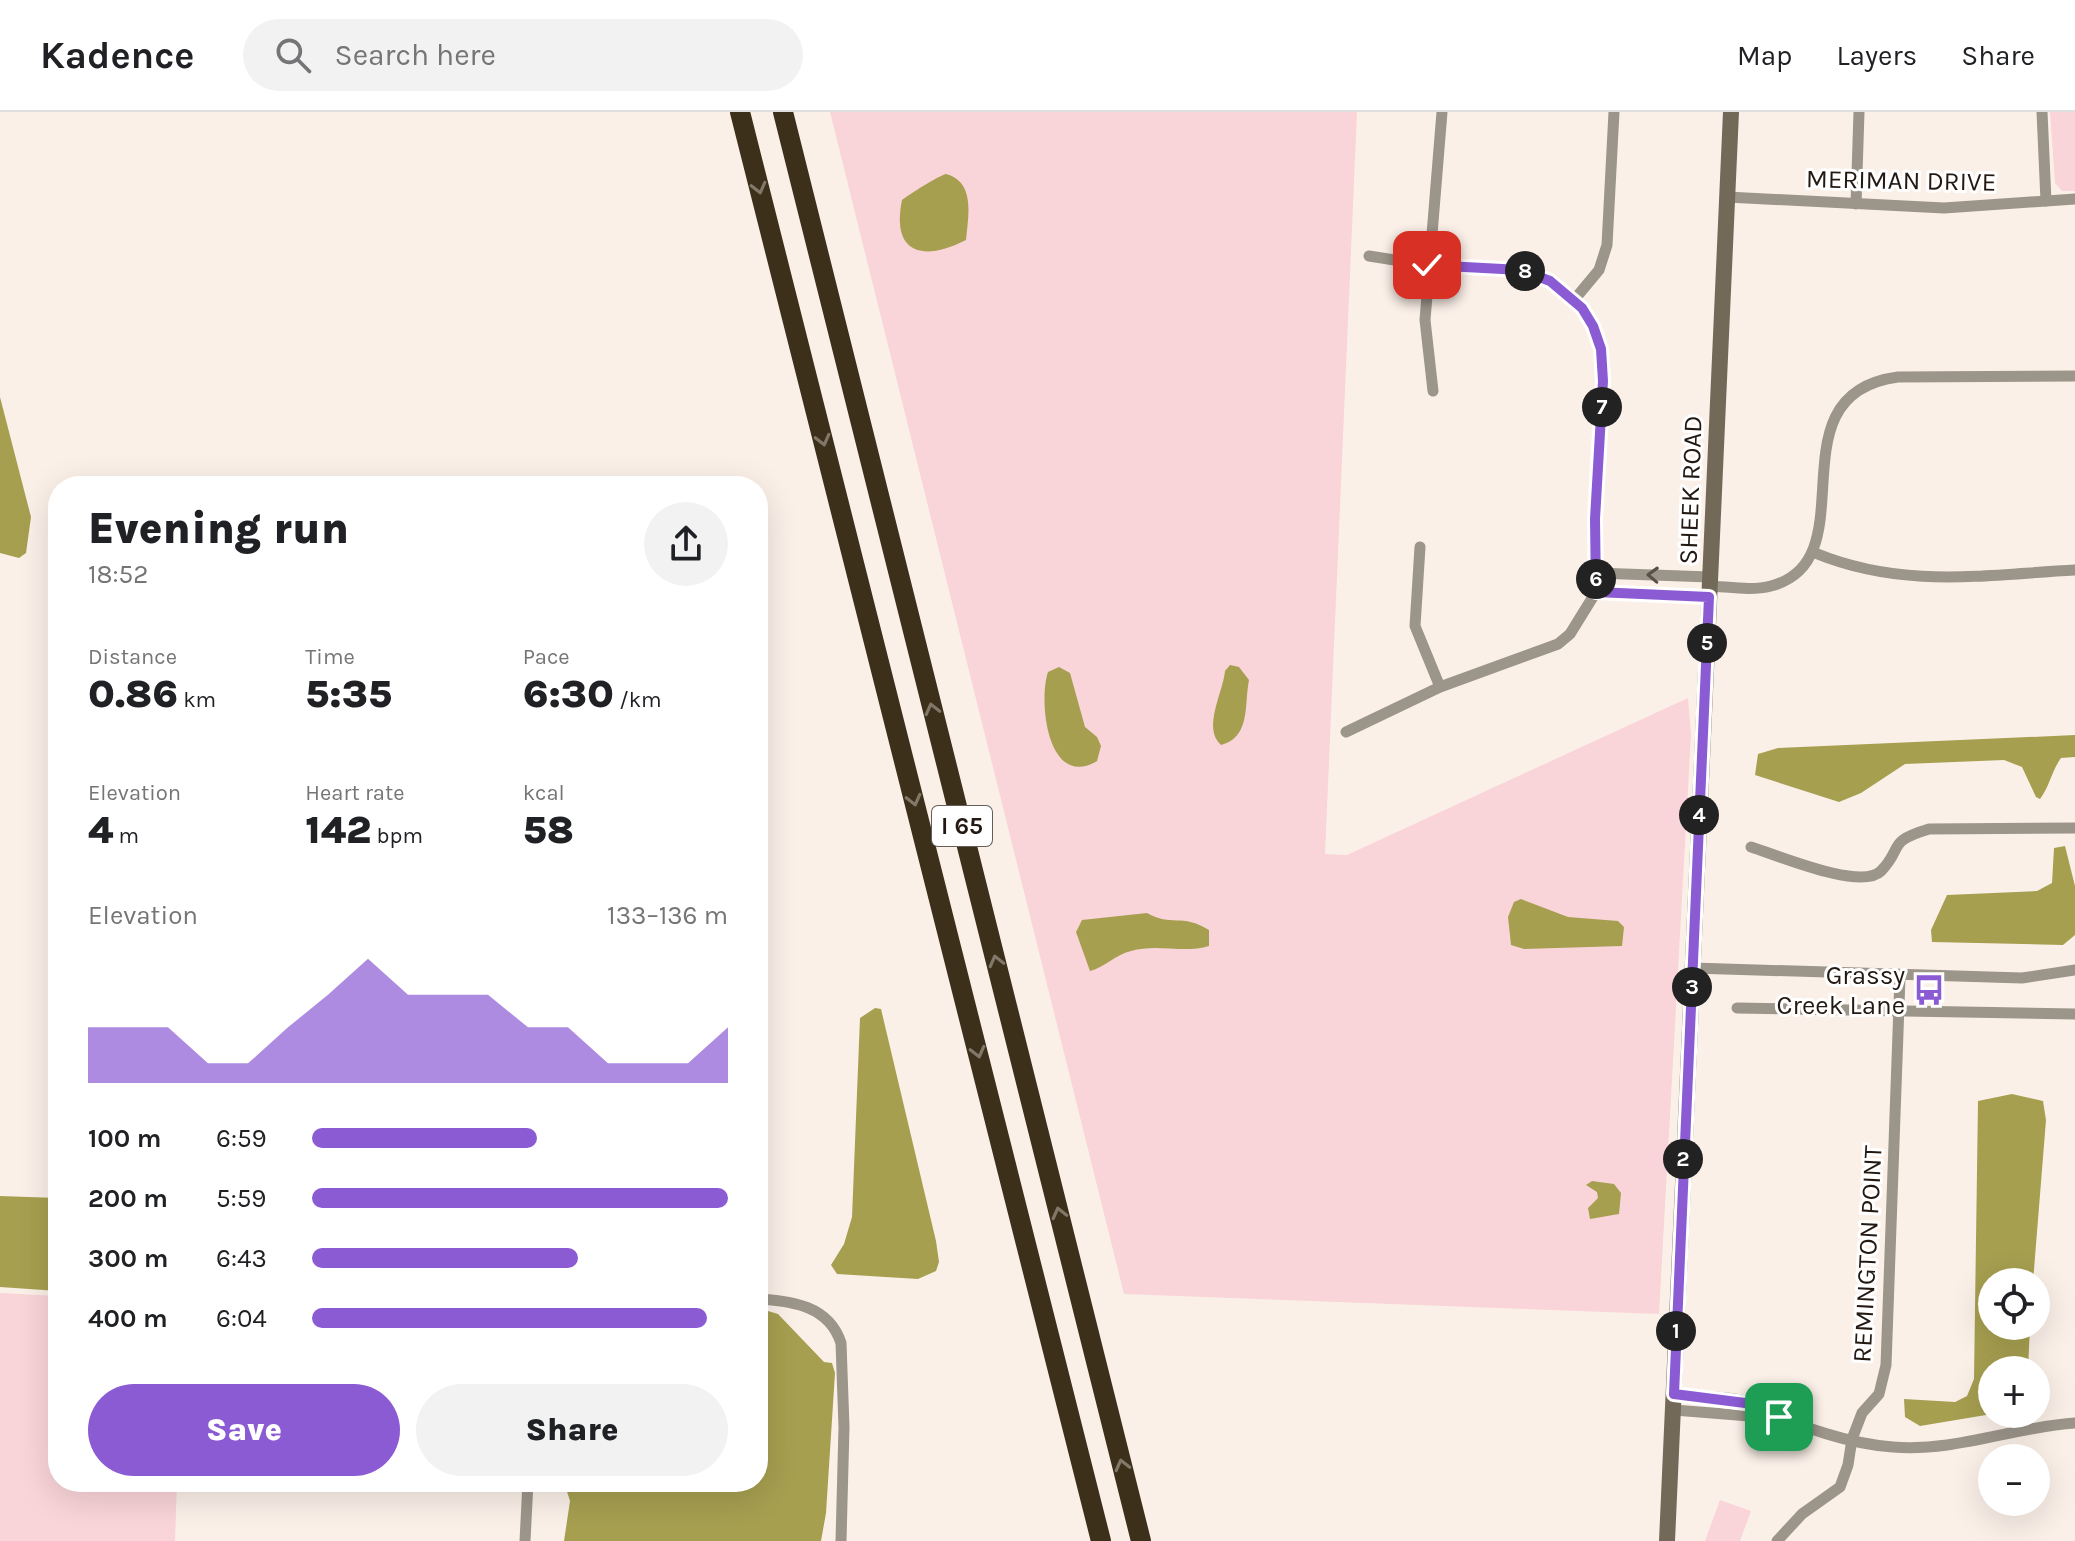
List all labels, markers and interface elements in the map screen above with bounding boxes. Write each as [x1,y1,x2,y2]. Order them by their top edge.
search box [243,19,803,91]
text: Kadence [40,33,195,78]
icon: search [271,33,315,77]
text: Search here [335,37,496,73]
text: Map [1737,39,1792,72]
text: Layers [1836,39,1917,72]
text: Share [1961,39,2035,72]
street label: MERIMAN DRIVE [1806,163,1996,198]
one-way arrow [750,180,767,194]
pin [1393,231,1461,299]
icon: check [1405,243,1449,287]
pin: 8 [1505,251,1545,291]
text: 8 [1518,258,1532,284]
pin: 7 [1582,387,1622,427]
text: 7 [1597,394,1607,420]
street label: SHEEK ROAD [1672,415,1709,565]
one-way arrow [813,432,830,446]
button: share [644,502,728,586]
text: Evening run [88,503,349,554]
text: 18:52 [88,559,148,590]
pin: 6 [1576,559,1616,599]
text: 6 [1589,566,1603,592]
one-way arrow [1646,567,1659,584]
pin: 5 [1687,623,1727,663]
text: 5 [1701,630,1713,656]
text: Distance [88,644,177,670]
text: Time [305,644,355,670]
text: Pace [523,644,570,670]
text: 0.86 [88,670,178,717]
text: 5:35 [305,670,392,717]
text: 6:30 [523,670,614,717]
text: km [178,687,216,713]
text: /km [614,687,662,713]
one-way arrow [925,702,942,716]
text: Elevation [88,780,181,806]
text: Heart rate [305,780,405,806]
text: kcal [523,780,565,806]
one-way arrow [905,793,922,807]
pin: 4 [1679,795,1719,835]
text: 4 [1692,802,1706,828]
text: 4 [88,806,113,853]
text: 142 [305,806,371,853]
text: 58 [523,806,574,853]
road number: I 65 [932,806,992,846]
text: m [113,823,139,849]
text: bpm [371,823,423,849]
text: Elevation [88,900,198,931]
text: 133–136 m [607,900,728,931]
one-way arrow [988,955,1005,968]
place label: Grassy Creek Lane [1777,960,1905,1021]
pin: 3 [1672,967,1712,1007]
bus stop icon: Grassy Creek Lane [1912,973,1946,1007]
text: 3 [1685,974,1699,1000]
one-way arrow [969,1045,986,1059]
text: 100 m [88,1123,161,1154]
text: 6:59 [216,1123,267,1154]
pin: 2 [1663,1139,1703,1179]
street label: REMINGTON POINT [1846,1145,1889,1363]
text: 2 [1676,1146,1690,1172]
text: 200 m [88,1183,168,1214]
text: 5:59 [216,1183,266,1214]
one-way arrow [1051,1207,1068,1221]
text: 300 m [88,1243,168,1274]
text: 6:43 [216,1243,267,1274]
map controls [1978,1268,2050,1516]
button: locate [1978,1268,2050,1340]
text: 400 m [88,1303,168,1334]
text: 6:04 [216,1303,267,1334]
pin: 1 [1656,1311,1696,1351]
text: 1 [1672,1318,1680,1344]
button: + [1978,1356,2050,1428]
pin [1745,1383,1813,1451]
button: Save [88,1384,400,1476]
button: Share [416,1384,728,1476]
icon: arrive [1757,1395,1801,1439]
button: − [1978,1444,2050,1516]
one-way arrow [1114,1459,1131,1473]

